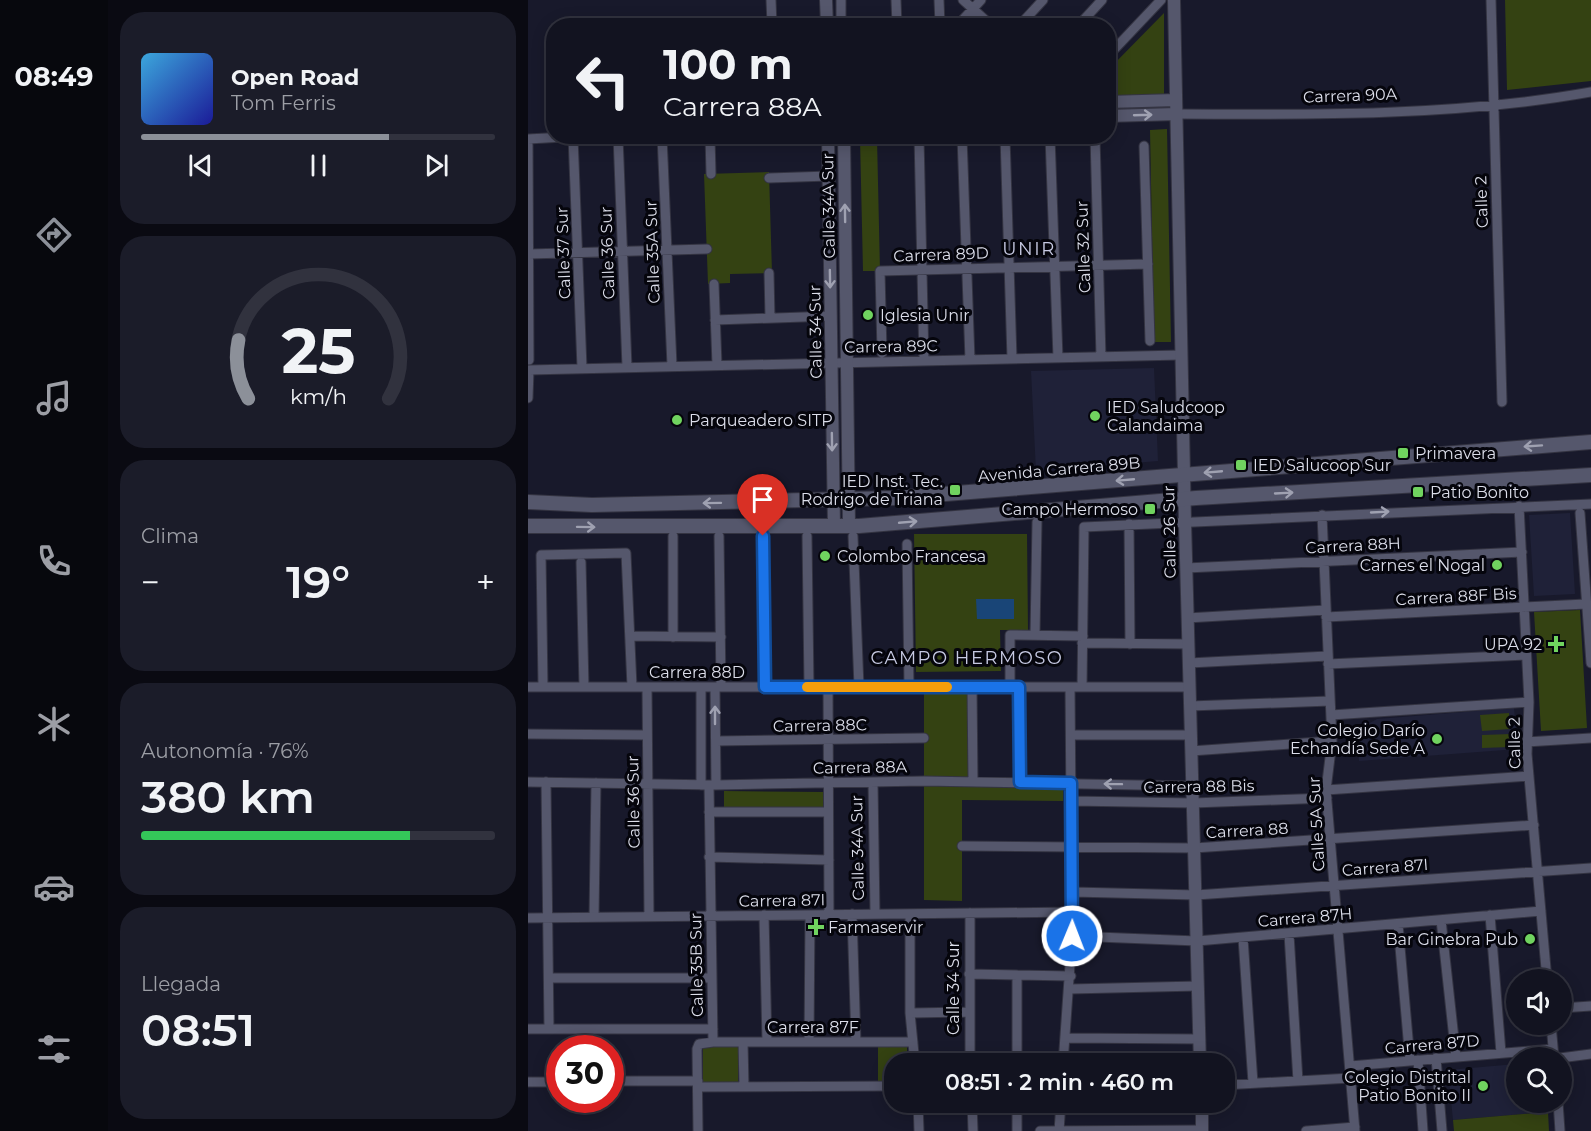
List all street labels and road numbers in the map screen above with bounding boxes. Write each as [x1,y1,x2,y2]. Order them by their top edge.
street label: Carrera 90A [1303,84,1398,107]
street label: Calle 34A Sur [818,153,839,259]
street label: Calle 2 [1471,176,1492,228]
street label: Calle 35A Sur [641,200,664,304]
street label: Calle 32 Sur [1072,200,1095,293]
street label: Calle 37 Sur [552,206,575,300]
street label: Calle 36 Sur [596,206,619,300]
street label: Carrera 89D [893,243,989,266]
street label: Calle 34 Sur [805,285,826,379]
street label: Carrera 89C [844,336,938,357]
street label: Avenida Carrera 89B [977,453,1141,486]
street label: Calle 26 Sur [1159,485,1180,579]
street label: Carrera 88H [1305,534,1401,557]
street label: Carrera 88F Bis [1395,584,1517,609]
street label: Carrera 88D [649,663,745,682]
street label: Carrera 88C [773,715,867,736]
street label: Calle 2 [1505,717,1524,769]
street label: Calle 36 Sur [623,755,644,849]
street label: Carrera 88A [813,757,908,778]
street label: Carrera 88 Bis [1143,776,1255,797]
street label: Calle 5A Sur [1305,776,1328,872]
street label: Calle 34A Sur [847,795,868,901]
street label: Carrera 88 [1205,819,1289,842]
street label: Carrera 87I [1341,855,1429,880]
street label: Carrera 87I [738,890,826,911]
street label: Carrera 87H [1257,904,1353,931]
street label: Calle 35B Sur [686,913,707,1017]
street label: Calle 34 Sur [944,941,963,1035]
street label: Carrera 87F [767,1018,859,1037]
street label: Carrera 87D [1384,1031,1480,1058]

